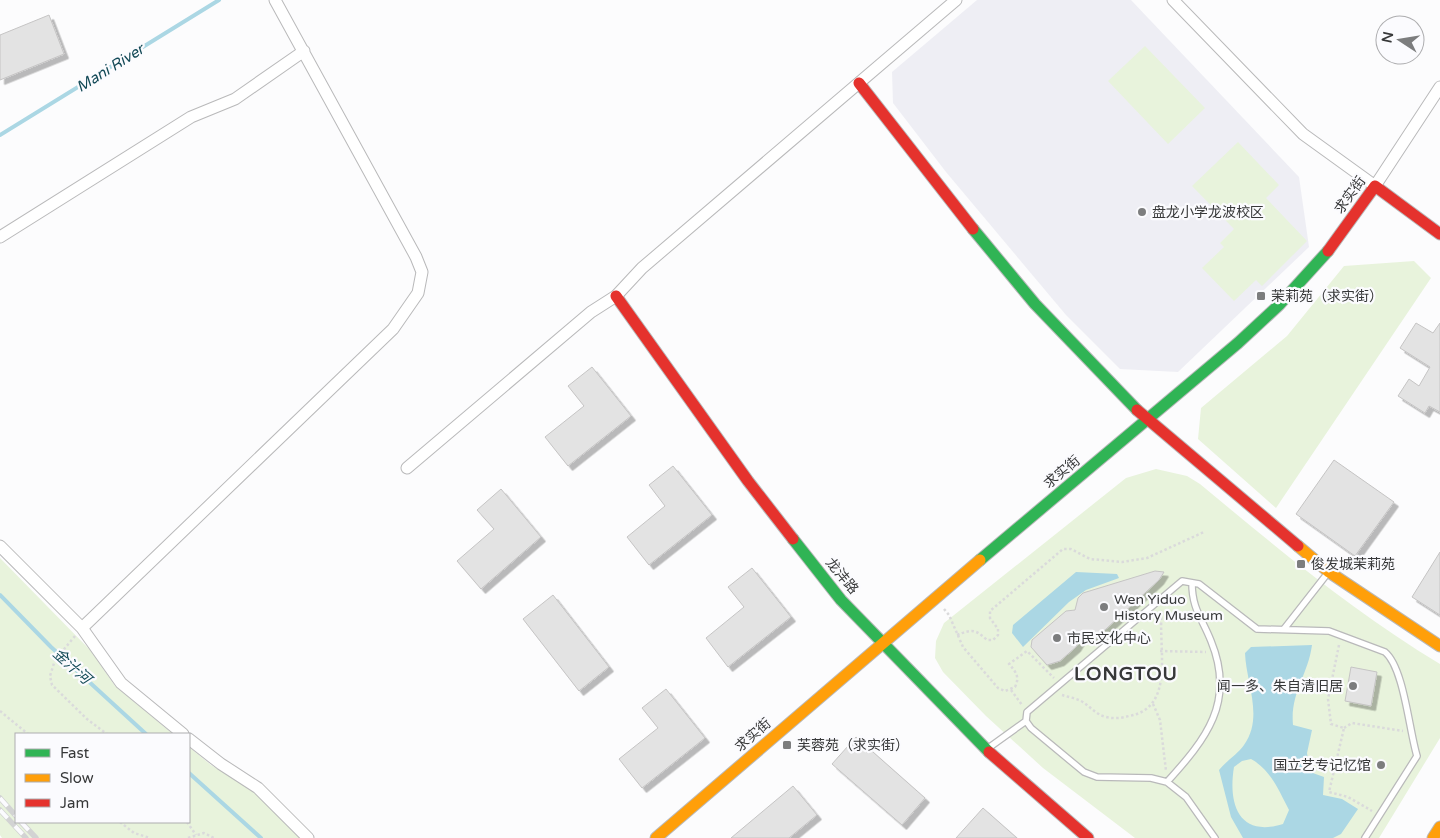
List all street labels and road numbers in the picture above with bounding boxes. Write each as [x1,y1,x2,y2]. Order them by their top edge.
street label: 求实街 [1331,173,1369,217]
street label: 求实街 [1040,452,1084,492]
street label: 龙沣路 [822,554,862,598]
street label: 求实街 [732,715,774,755]

